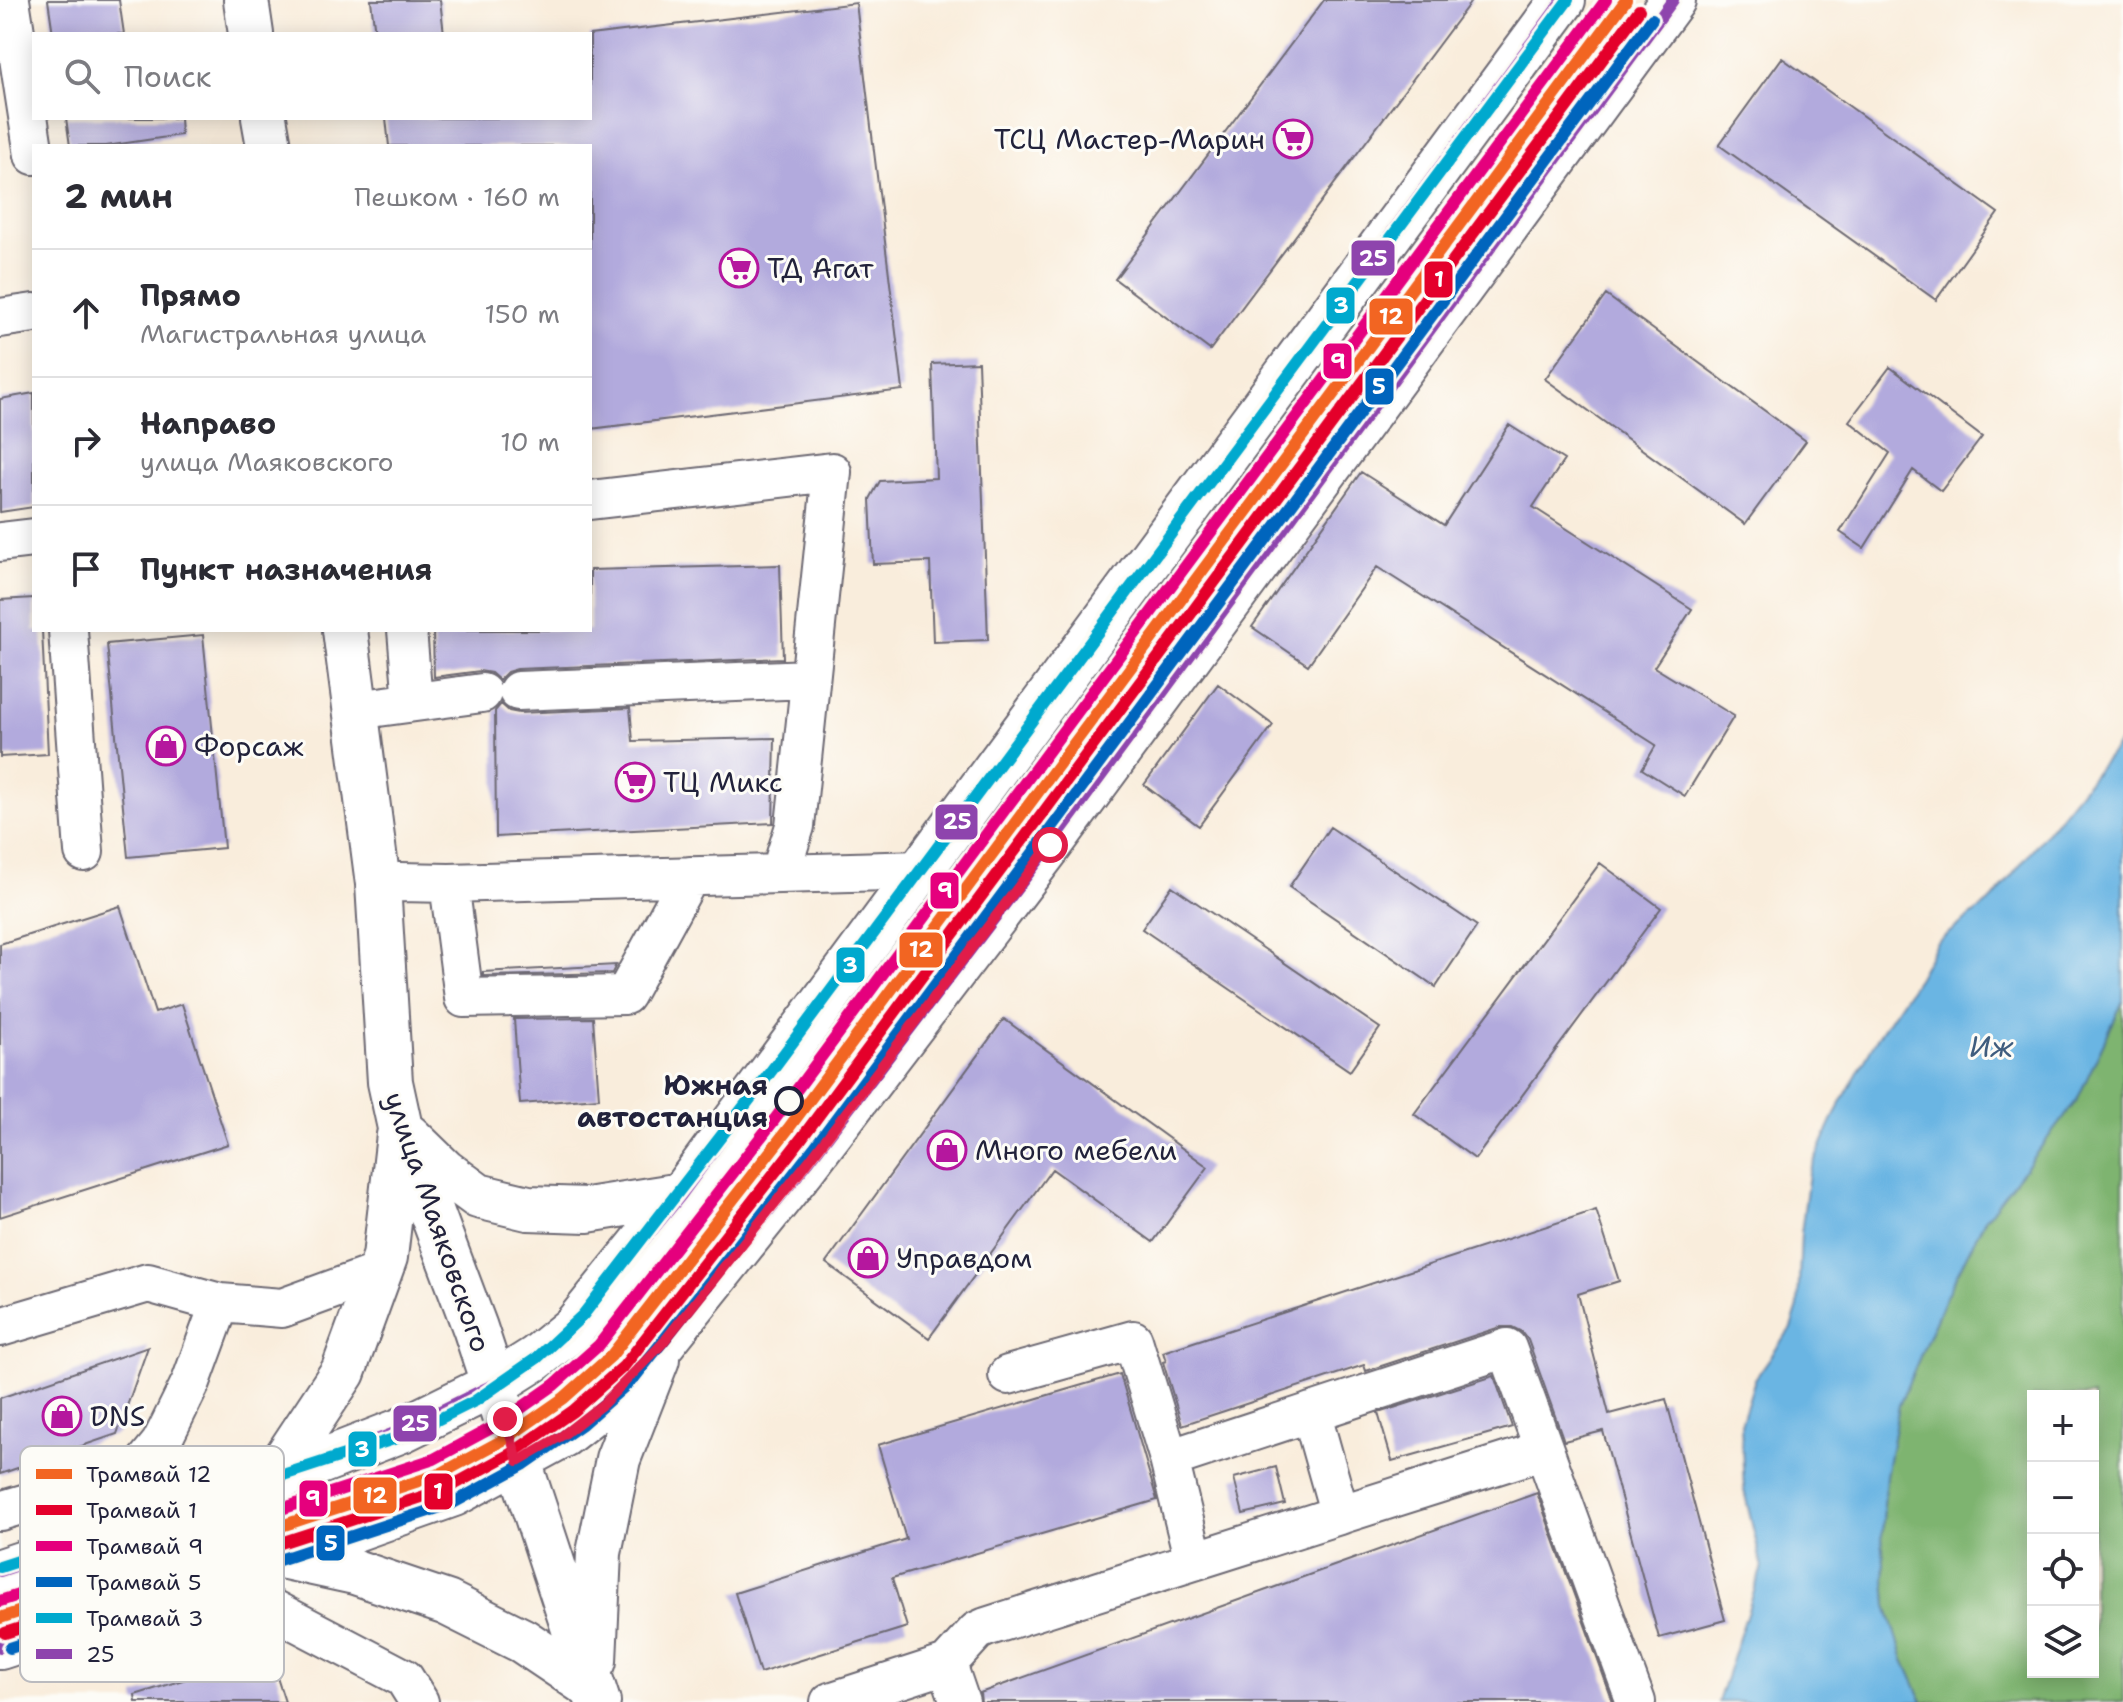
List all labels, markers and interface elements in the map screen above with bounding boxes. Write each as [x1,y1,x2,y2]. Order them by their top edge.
search box [32,32,592,120]
icon: search [60,54,104,98]
text: Поиск [124,56,212,97]
supermarket icon: ТСЦ Мастер-Марин [1272,118,1314,160]
place label: ТСЦ Мастер-Марин [994,120,1265,158]
text: 2 мин [64,173,173,219]
text: Пешком · 160 m [354,179,560,214]
line badge: 25 [1350,239,1396,277]
text: 25 [1358,244,1388,273]
supermarket icon: ТД Агат [718,247,760,289]
place label: ТД Агат [767,249,874,287]
line badge: 1 [1423,260,1454,299]
text: 1 [1434,265,1444,294]
text: Прямо [140,275,241,316]
line badge: 3 [1325,286,1356,325]
icon: ahead [64,291,108,335]
text: 3 [1333,291,1349,320]
text: 150 m [484,296,560,331]
line badge: 12 [1368,297,1414,336]
text: 12 [1379,302,1403,331]
text: Магистральная улица [140,316,426,351]
line badge: 9 [1322,342,1353,380]
text: 9 [1330,347,1346,376]
line badge: 5 [1364,367,1395,406]
text: 5 [1372,372,1386,401]
text: Направо [140,403,276,444]
icon: right [64,419,108,463]
text: 10 m [500,424,560,459]
text: улица Маяковского [140,444,394,479]
icon: arrive [64,547,108,591]
text: Пункт назначения [140,549,432,590]
shop icon: Форсаж [145,725,187,767]
place label: Форсаж [194,727,304,765]
supermarket icon: ТЦ Микс [614,761,656,803]
place label: ТЦ Микс [663,763,783,801]
line badge: 25 [934,803,979,841]
text: 25 [942,807,972,836]
route start [1032,827,1068,863]
line badge: 9 [929,871,960,910]
text: 9 [937,876,953,905]
line badge: 12 [898,931,944,969]
text: 12 [909,935,933,964]
line badge: 3 [835,946,866,984]
text: 3 [842,951,858,980]
water label: Иж [1969,1026,2014,1067]
place label: Южная автостанция [577,1066,768,1136]
street label: улица Маяковского [376,1087,500,1357]
marker: Южная автостанция [775,1087,803,1115]
shop icon: Много мебели [926,1129,968,1171]
place label: Много мебели [975,1131,1177,1169]
shop icon: Управдом [847,1237,889,1279]
place label: Управдом [896,1239,1032,1277]
map controls [2027,1390,2099,1678]
button: + [2027,1390,2099,1462]
shop icon: DNS [41,1395,83,1437]
place label: DNS [90,1397,145,1435]
route end [487,1401,523,1437]
line badge: 25 [392,1404,438,1443]
text: 25 [400,1409,430,1438]
line badge: 3 [347,1430,378,1468]
text: 3 [354,1435,370,1464]
legend [20,1446,284,1682]
text: Трамвай 12 [86,1460,211,1489]
button: − [2027,1462,2099,1534]
line badge: 1 [423,1472,454,1511]
line badge: 12 [352,1476,398,1515]
text: 1 [433,1477,443,1506]
line badge: 9 [298,1479,329,1518]
text: 12 [363,1481,387,1510]
text: 9 [305,1484,321,1513]
text: Трамвай 1 [86,1496,197,1525]
line badge: 5 [315,1524,346,1562]
text: 5 [324,1529,338,1558]
text: Трамвай 9 [86,1532,203,1561]
button: locate [2027,1534,2099,1606]
text: Трамвай 5 [86,1568,201,1597]
text: Трамвай 3 [86,1604,203,1633]
button: layers [2027,1606,2099,1678]
text: 25 [86,1640,114,1669]

